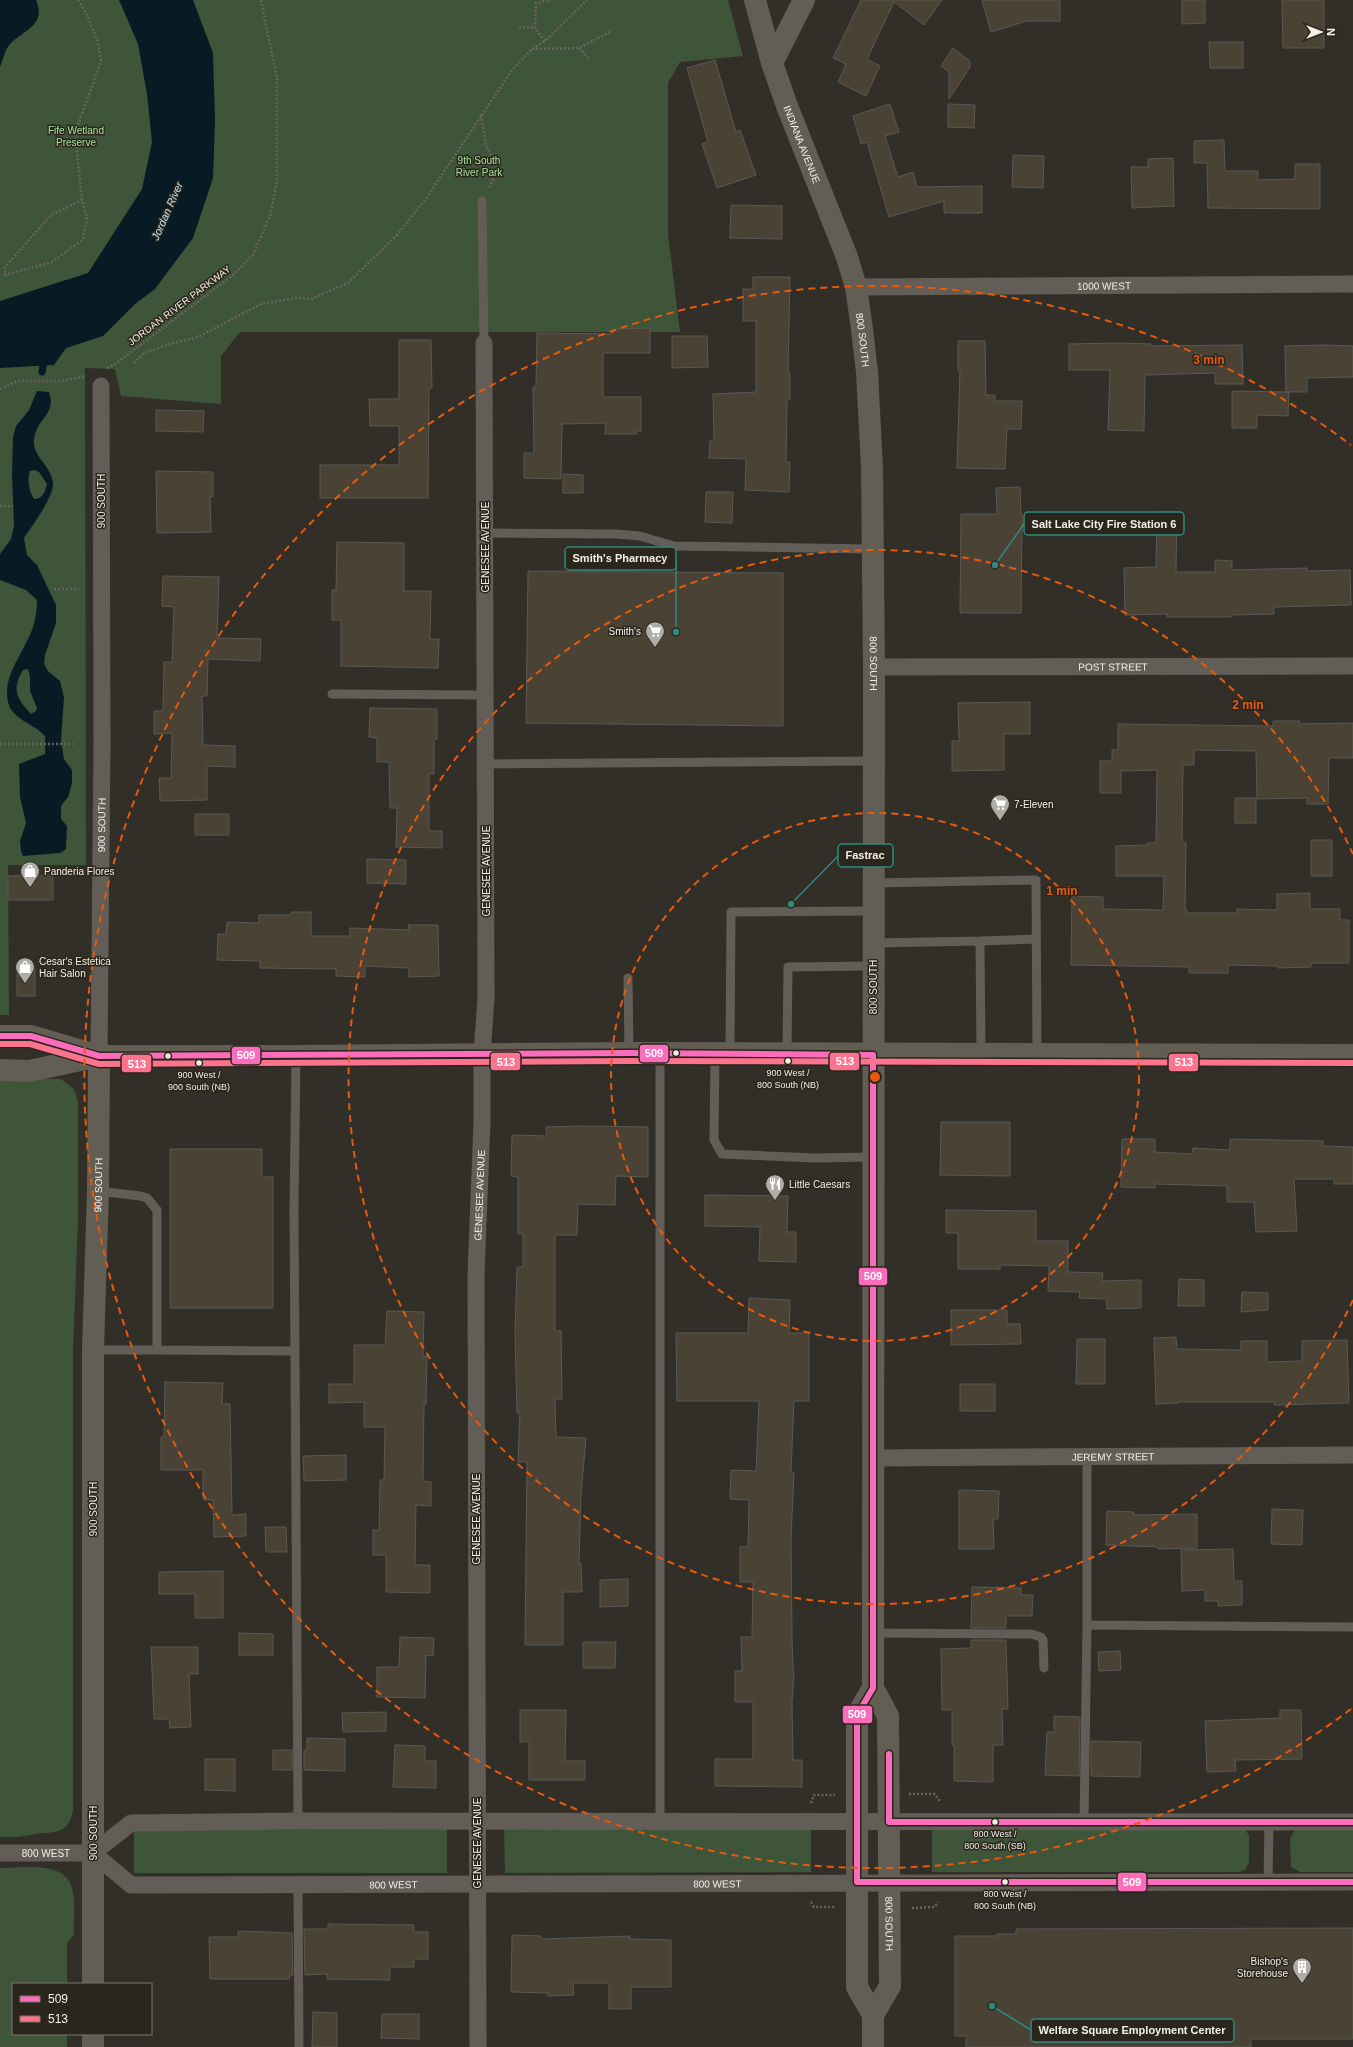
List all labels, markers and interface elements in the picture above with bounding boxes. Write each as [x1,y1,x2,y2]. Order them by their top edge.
north arrow [1301,12,1341,52]
text: N [1325,28,1337,36]
street label: INDIANA AVENUE [781,104,822,185]
park label: Fife Wetland Preserve [48,125,104,148]
park label: 9th South River Park [456,155,503,178]
water label: Jordan River [148,179,186,243]
street label: JORDAN RIVER PARKWAY [126,263,233,348]
street label: 1000 WEST [1077,280,1131,292]
street label: 800 SOUTH [854,312,871,368]
text: 3 min [1193,353,1225,367]
street label: 900 SOUTH [96,474,107,528]
street label: GENESEE AVENUE [480,501,491,592]
callout: Salt Lake City Fire Station 6 [1024,512,1184,535]
text: Salt Lake City Fire Station 6 [1032,518,1176,530]
callout: Smith's Pharmacy [565,547,676,570]
text: Smith's Pharmacy [573,552,668,564]
supermarket icon: Smith's [644,620,666,648]
place label: Smith's [609,626,641,637]
street label: 800 SOUTH [868,636,879,691]
street label: POST STREET [1078,661,1148,673]
text: 2 min [1232,698,1264,712]
supermarket icon: 7-Eleven [989,793,1011,821]
street label: 900 SOUTH [96,798,107,852]
place label: 7-Eleven [1014,799,1053,810]
street label: GENESEE AVENUE [481,825,492,916]
callout: Fastrac [838,844,893,867]
text: Fastrac [845,849,885,861]
shop icon: Panderia Flores [19,860,41,888]
place label: Panderia Flores [44,866,115,877]
text: 1 min [1046,884,1078,898]
shop icon: Cesar's Estetica Hair Salon [14,956,36,984]
place label: Cesar's Estetica Hair Salon [39,956,111,979]
street label: 800 SOUTH [868,960,879,1014]
line badge: 509 [639,1044,669,1063]
line badge: 509 [231,1046,261,1065]
text: 509 [645,1047,663,1059]
unlabelled marker [671,1048,681,1058]
text: 509 [237,1049,255,1061]
unlabelled marker [163,1051,173,1061]
line badge: 513 [490,1052,521,1071]
line badge: 513 [829,1052,860,1071]
line badge: 513 [1168,1053,1199,1072]
line badge: 513 [121,1054,152,1073]
text: 513 [836,1055,854,1067]
text: 513 [497,1056,515,1068]
marker: 900 West / 800 South (NB) [783,1056,793,1066]
text: 513 [1175,1056,1193,1068]
text: 513 [128,1058,146,1070]
marker: 900 West / 900 South (NB) [194,1058,204,1068]
place label: 900 West / 800 South (NB) [757,1068,819,1090]
place label: 900 West / 900 South (NB) [168,1070,230,1092]
centre of rings [868,1070,882,1084]
street label: GENESEE AVENUE [472,1149,487,1241]
street label: 900 SOUTH [92,1158,104,1213]
restaurant icon: Little Caesars [764,1173,786,1201]
place label: Little Caesars [789,1179,850,1190]
line badge: 509 [858,1267,888,1286]
text: 509 [864,1270,882,1282]
street label: JEREMY STREET [1072,1451,1154,1463]
street label: GENESEE AVENUE [471,1473,482,1564]
street label: 900 SOUTH [88,1482,99,1536]
line badge: 509 [842,1705,873,1724]
text: 509 [848,1708,866,1720]
street label: GENESEE AVENUE [472,1797,483,1888]
street label: 900 SOUTH [88,1806,99,1860]
marker: 800 West / 800 South (SB) [990,1817,1000,1827]
place label: 800 West / 800 South (SB) [964,1829,1026,1851]
street label: 800 WEST [22,1848,70,1859]
line badge: 509 [1117,1872,1147,1892]
text: 509 [1123,1876,1141,1888]
marker: 800 West / 800 South (NB) [1000,1877,1010,1887]
street label: 800 WEST [369,1879,418,1890]
street label: 800 WEST [693,1879,742,1890]
place label: 800 West / 800 South (NB) [974,1889,1036,1911]
street label: 800 SOUTH [883,1896,895,1951]
place label: Bishop's Storehouse [1237,1956,1288,1979]
building icon: Bishop's Storehouse [1291,1956,1313,1984]
legend [12,1983,152,2035]
text: 509 [48,1992,68,2006]
text: 513 [48,2012,68,2026]
callout: Welfare Square Employment Center [1031,2019,1234,2042]
text: Welfare Square Employment Center [1039,2024,1226,2036]

